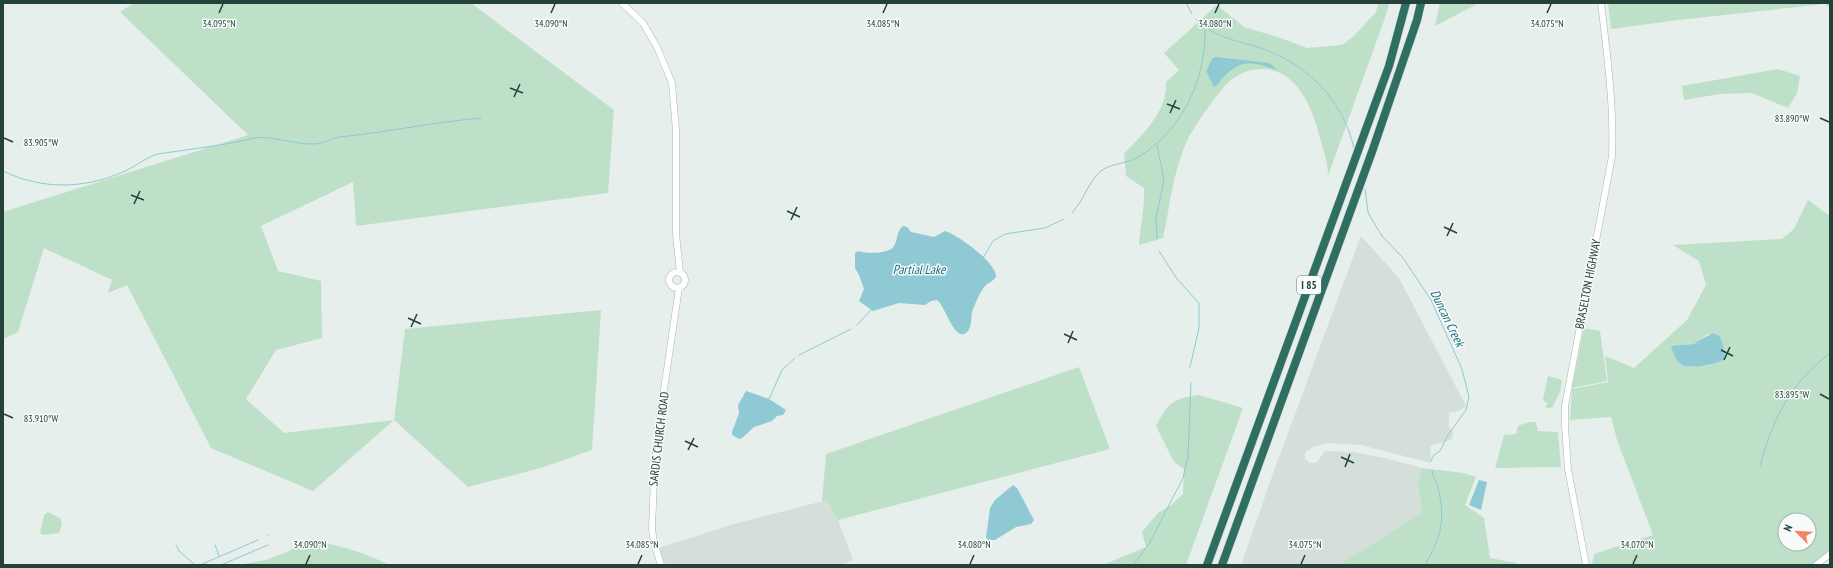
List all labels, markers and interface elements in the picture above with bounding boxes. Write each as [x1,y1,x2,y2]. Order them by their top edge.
text: 34.095°N [202,17,236,30]
text: 34.090°N [534,17,568,30]
text: 34.085°N [866,17,900,30]
text: 34.080°N [1198,17,1232,30]
text: 34.075°N [1530,17,1564,30]
text: 83.890°W [1775,112,1809,125]
text: 83.905°W [24,136,58,149]
street label: BRASELTON HIGHWAY [1571,237,1604,330]
water label: Partial Lake [893,261,947,278]
road number: I 85 [1297,276,1321,294]
water label: Duncan Creek [1426,287,1470,351]
text: 83.895°W [1775,388,1809,401]
street label: SARDIS CHURCH ROAD [645,391,672,487]
text: 83.910°W [24,412,58,425]
north arrow [1777,512,1817,552]
text: N [1780,522,1795,533]
text: 34.090°N [293,538,327,551]
text: 34.085°N [625,538,659,551]
text: 34.080°N [957,538,991,551]
text: 34.075°N [1288,538,1322,551]
text: 34.070°N [1620,538,1654,551]

